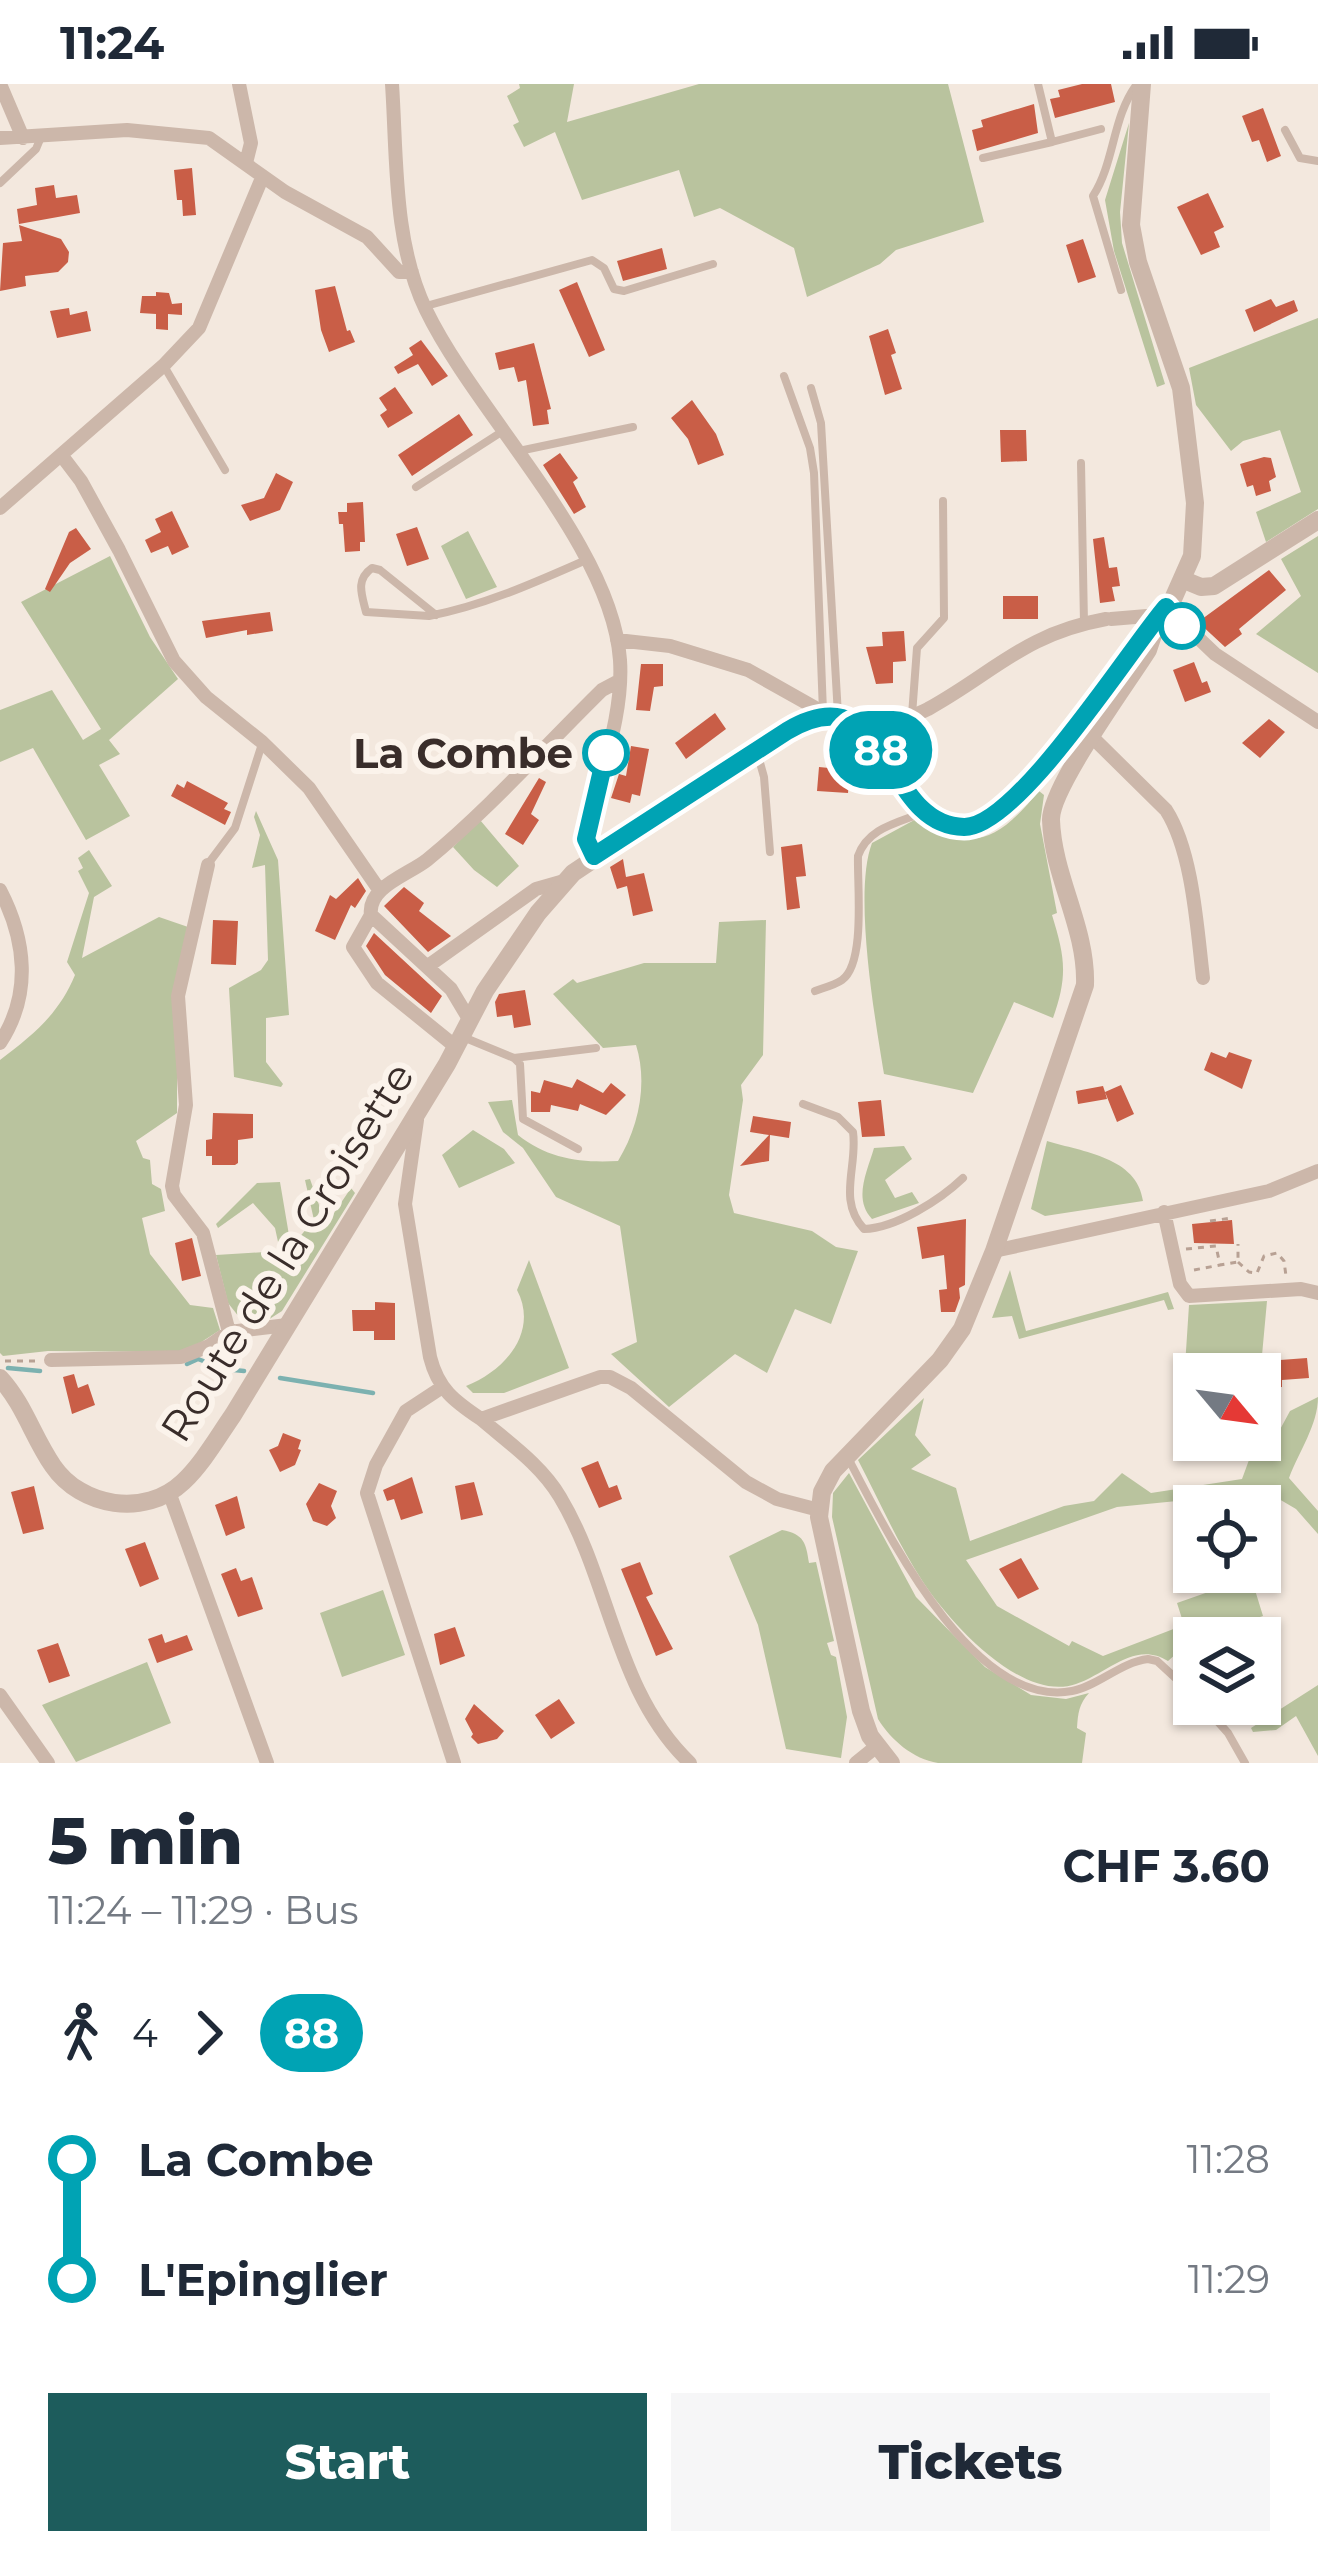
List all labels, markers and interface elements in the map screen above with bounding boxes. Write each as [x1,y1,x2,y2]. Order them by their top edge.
text: 11:24 [60,15,164,70]
unlabelled marker [1160,604,1204,648]
line badge: 88 [827,711,935,789]
text: 88 [853,724,909,776]
place label: La Combe [353,727,573,779]
marker: La Combe [584,731,628,775]
street label: Route de la Croisette [149,1053,425,1451]
north arrow [1173,1353,1281,1461]
map controls [1173,1353,1281,1725]
button: locate [1173,1485,1281,1593]
button: layers [1173,1617,1281,1725]
text: 5 min [48,1800,243,1881]
text: CHF 3.60 [1063,1838,1270,1893]
text: 11:24 – 11:29 · Bus [48,1886,359,1934]
icon: walk [48,2000,114,2066]
icon: forward [176,2000,242,2066]
text: 88 [284,2007,339,2059]
text: 4 [132,2009,158,2057]
text: La Combe [138,2132,374,2187]
text: 11:28 [1187,2135,1270,2183]
text: L'Epinglier [138,2252,388,2307]
text: 11:29 [1188,2255,1270,2303]
button: Start [48,2393,647,2531]
button: Tickets [671,2393,1270,2531]

